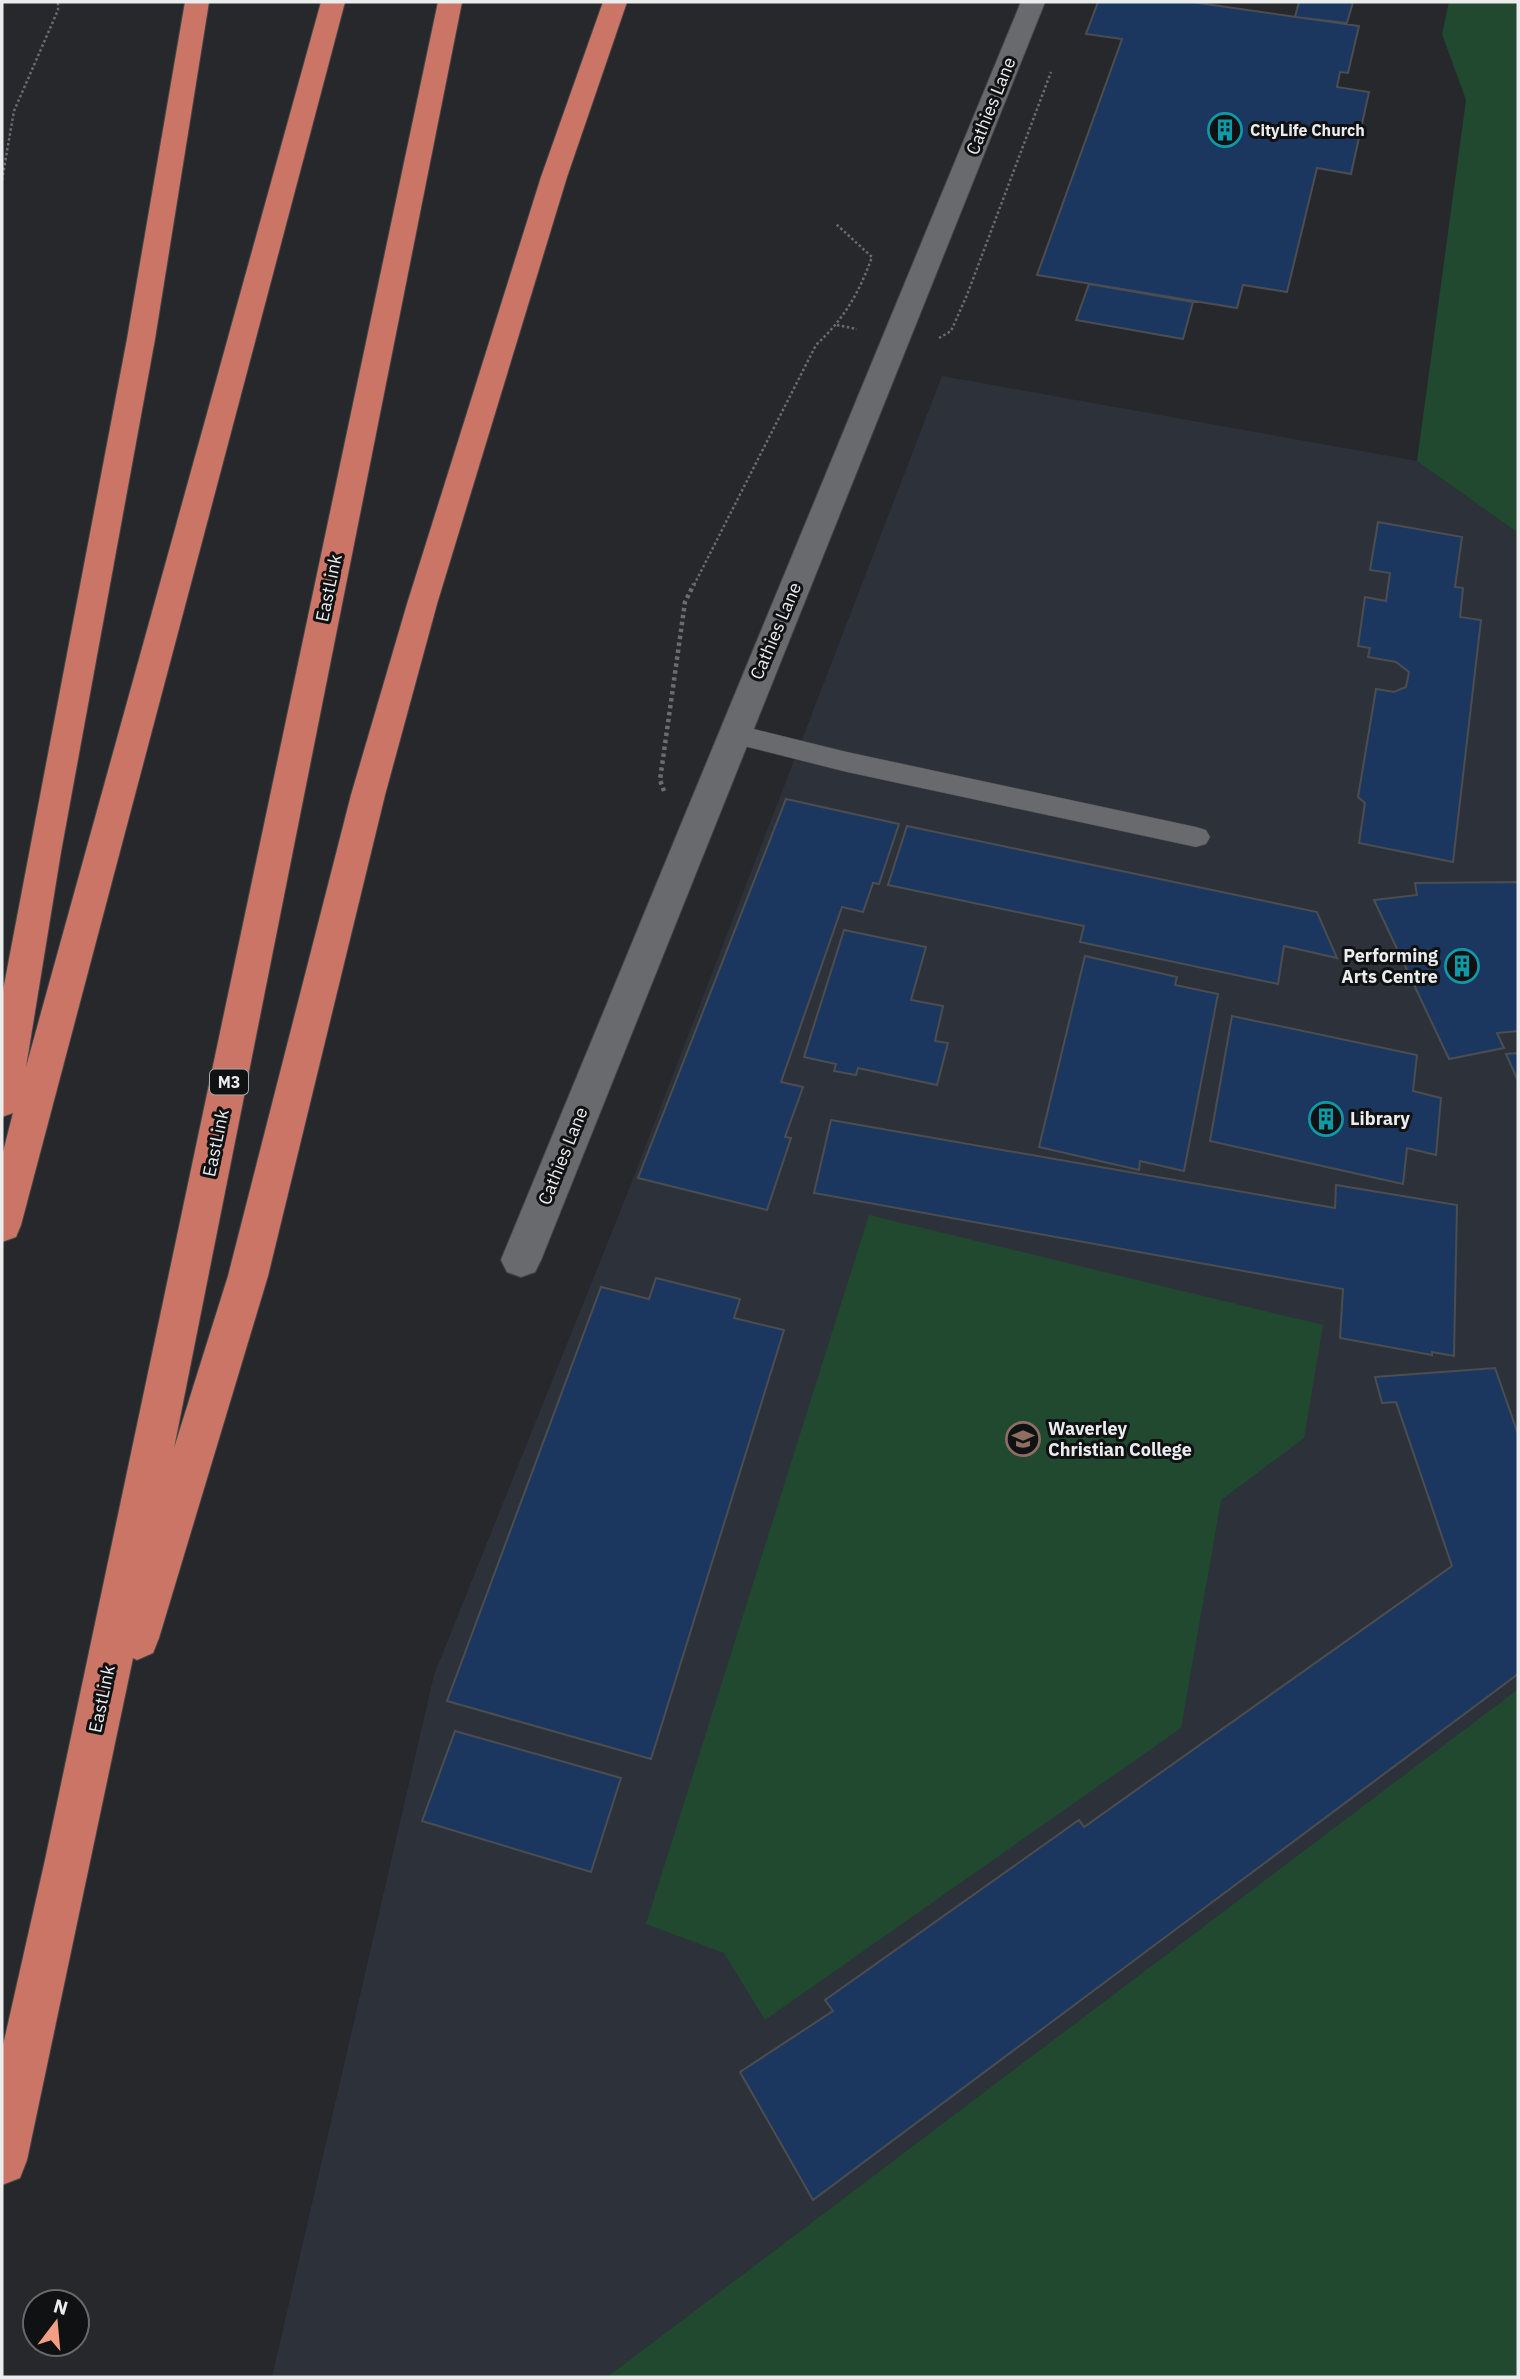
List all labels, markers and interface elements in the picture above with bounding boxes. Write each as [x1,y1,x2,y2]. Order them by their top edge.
street label: Cathies Lane [960,53,1021,158]
building icon: CityLife Church [1206,111,1244,149]
place label: CityLife Church [1250,120,1365,140]
street label: EastLink [310,552,347,624]
street label: Cathies Lane [745,579,806,683]
place label: Performing Arts Centre [1341,944,1438,988]
building icon: Performing Arts Centre [1443,947,1481,985]
road number: M3 [210,1070,248,1094]
building icon: Library [1307,1100,1345,1138]
street label: Cathies Lane [532,1103,593,1208]
street label: EastLink [197,1107,234,1179]
place label: Library [1350,1107,1410,1130]
place label: Waverley Christian College [1048,1417,1192,1461]
school or university icon: Waverley Christian College [1004,1420,1042,1458]
street label: EastLink [83,1663,120,1735]
north arrow [21,2288,91,2358]
text: N [51,2293,71,2320]

